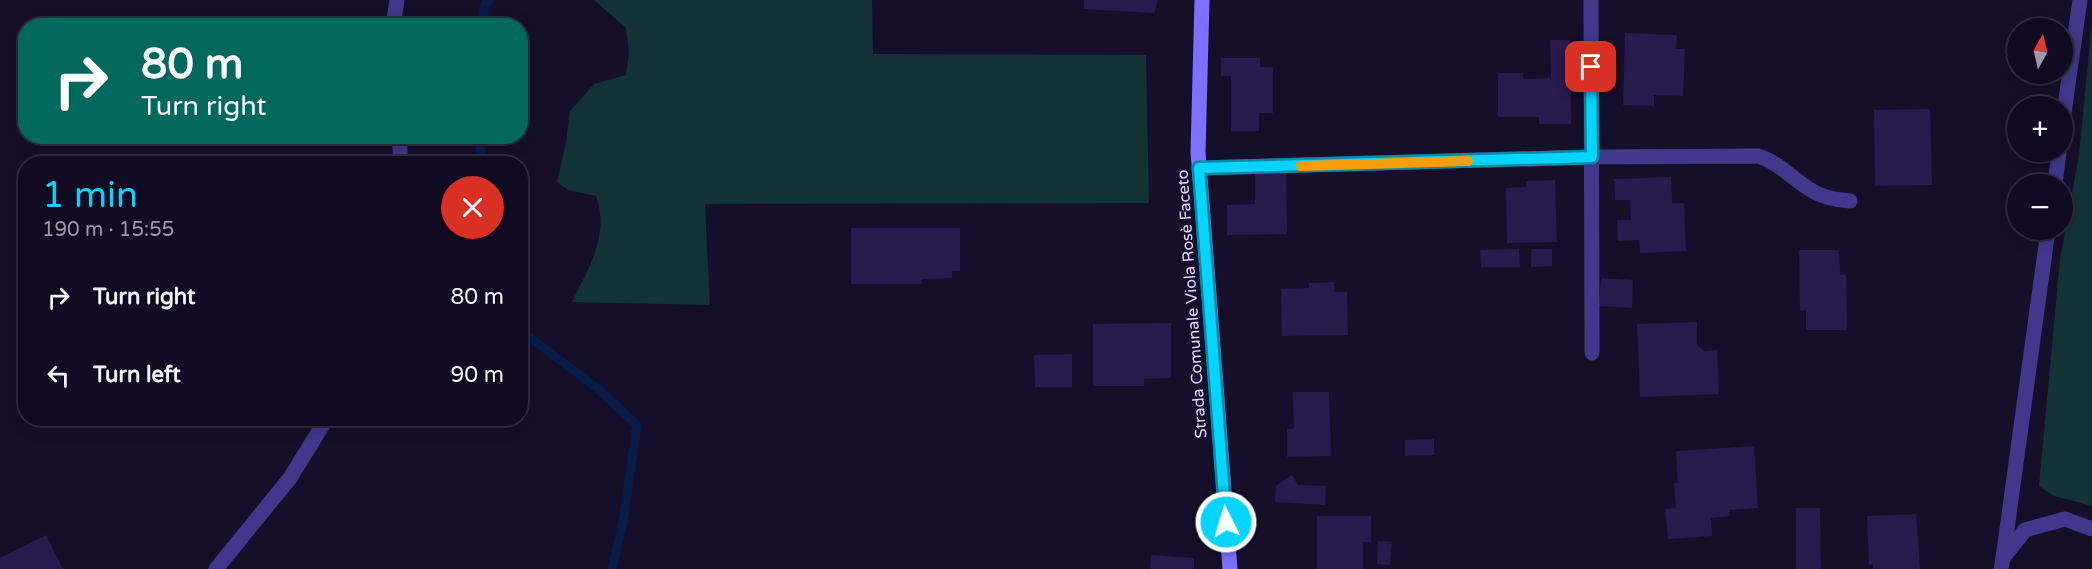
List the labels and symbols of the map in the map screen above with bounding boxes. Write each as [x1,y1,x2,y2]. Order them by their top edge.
north arrow [2007,18,2073,84]
pin [1565,41,1616,92]
street label: Strada Comunale Viola Rosè Faceto [1173,169,1211,439]
position arrow [1194,490,1258,554]

